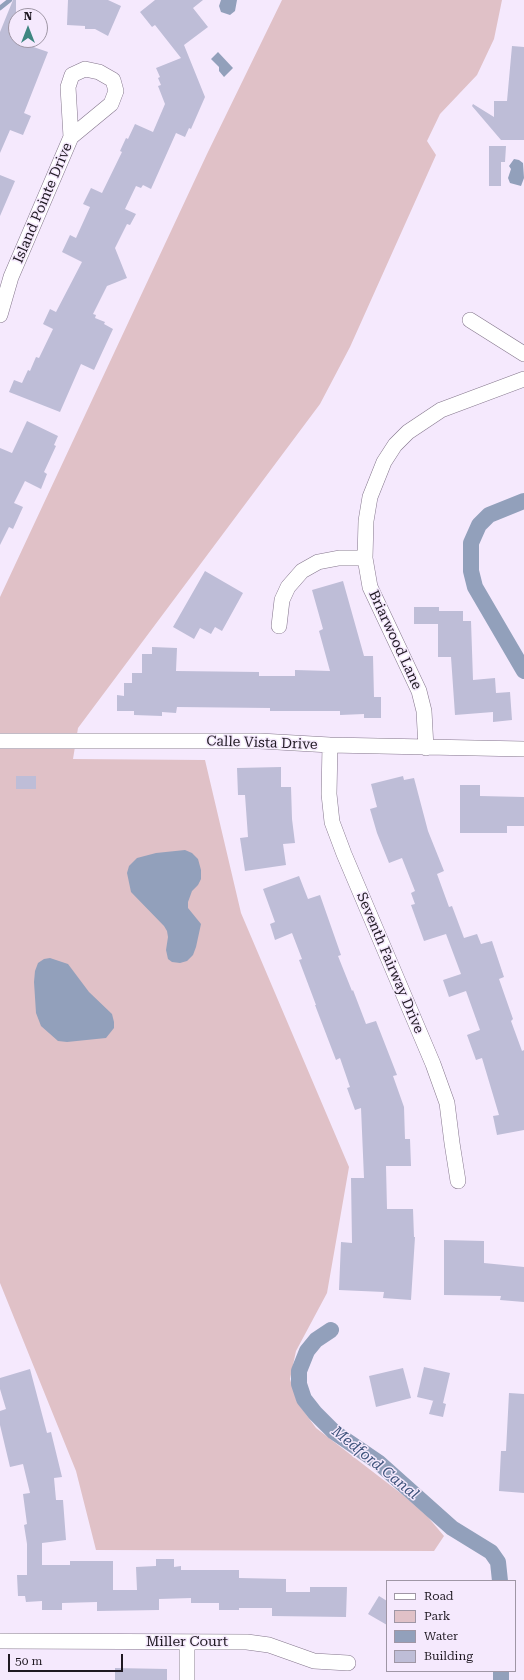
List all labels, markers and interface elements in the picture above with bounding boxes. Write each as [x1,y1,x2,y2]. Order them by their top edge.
north arrow [8,8,48,48]
text: N [24,10,32,23]
street label: Island Pointe Drive [10,140,76,266]
street label: Briarwood Lane [365,588,425,692]
street label: Calle Vista Drive [206,733,318,753]
street label: Seventh Fairway Drive [353,890,427,1036]
water label: Medford Canal [328,1423,422,1503]
legend [386,1580,516,1672]
text: Road [424,1589,453,1603]
text: Park [424,1609,450,1623]
text: Water [424,1629,458,1643]
street label: Miller Court [146,1634,228,1650]
scale bar [10,1646,125,1672]
text: Building [424,1649,473,1663]
text: 50 m [15,1654,42,1668]

